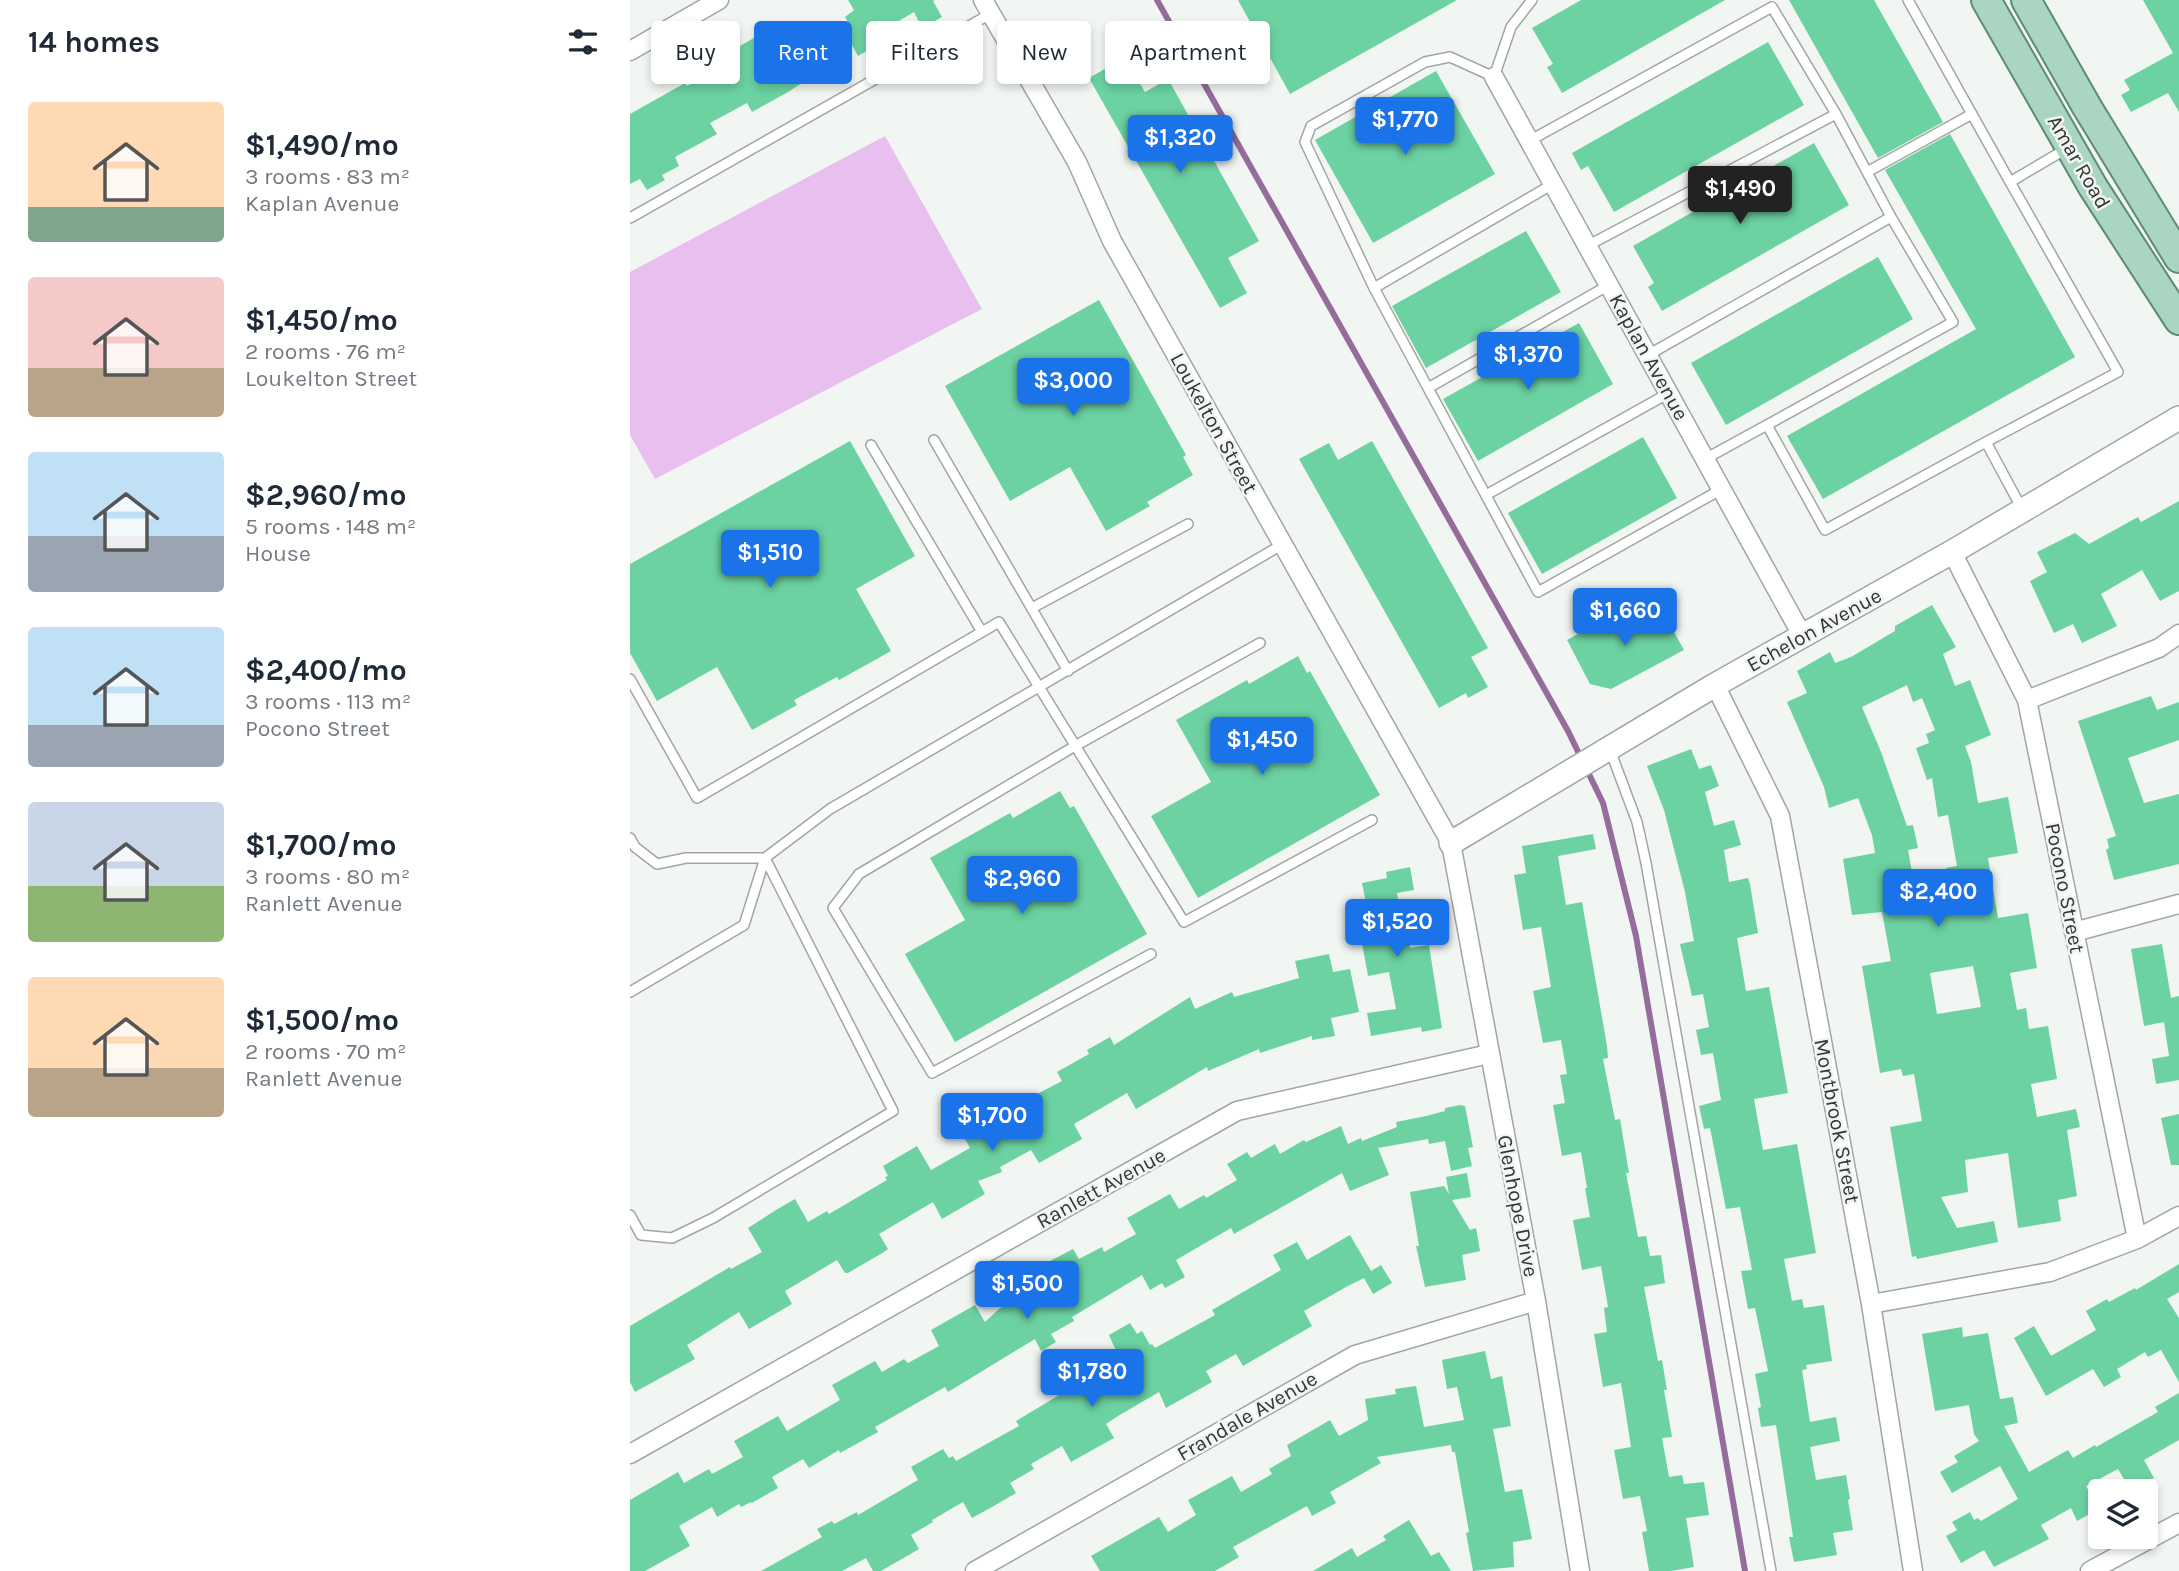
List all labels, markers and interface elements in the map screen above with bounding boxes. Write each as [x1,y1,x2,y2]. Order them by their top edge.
chip: Buy [651,21,740,84]
chip: Rent [754,21,852,84]
chip: Filters [866,21,983,84]
chip: New [997,21,1091,84]
chip: Apartment [1105,21,1270,84]
icon: filters [564,23,602,61]
text: 14 homes [28,24,160,60]
pin: $1,770 [1348,97,1462,157]
text: $1,770 [1371,106,1439,133]
street label: Amar Road [2043,111,2115,213]
pin: $1,320 [1123,116,1237,175]
text: $1,320 [1144,124,1216,151]
text: $1,490/mo [245,127,399,163]
icon: home [84,130,168,214]
text: 3 rooms · 83 m² [245,163,410,190]
pin: $1,490 [1683,166,1797,226]
text: $1,490 [1704,175,1776,202]
text: Kaplan Avenue [245,190,399,217]
street label: Kaplan Avenue [1604,290,1694,424]
text: $1,450/mo [245,302,398,338]
icon: home [84,305,168,389]
pin: $1,370 [1471,332,1585,392]
text: 2 rooms · 76 m² [245,338,406,365]
text: $1,370 [1493,341,1563,368]
street label: Loukelton Street [1165,348,1263,498]
pin: $3,000 [1016,358,1130,418]
text: Loukelton Street [245,365,417,392]
text: $3,000 [1033,367,1113,394]
text: $2,960/mo [245,477,407,513]
icon: home [84,480,168,564]
text: 5 rooms · 148 m² [245,513,416,540]
pin: $1,510 [713,530,827,590]
text: $1,510 [737,539,803,566]
text: House [245,540,311,567]
street label: Echelon Avenue [1742,583,1886,677]
pin: $1,660 [1568,588,1682,648]
text: $1,660 [1589,597,1661,624]
text: $2,400/mo [245,652,407,688]
icon: home [84,655,168,739]
text: 3 rooms · 113 m² [245,688,411,715]
text: Pocono Street [245,715,390,742]
pin: $1,450 [1205,718,1319,777]
text: $1,450 [1226,726,1298,753]
street label: Pocono Street [2041,821,2089,955]
text: $1,700/mo [245,827,396,863]
icon: home [84,830,168,914]
pin: $2,960 [965,856,1079,916]
text: 3 rooms · 80 m² [245,863,410,890]
text: $2,960 [983,865,1061,892]
pin: $2,400 [1881,870,1995,929]
text: $2,400 [1899,878,1977,905]
text: Ranlett Avenue [245,890,402,917]
pin: $1,520 [1340,900,1454,959]
text: $1,520 [1361,908,1433,935]
text: $1,500/mo [245,1002,399,1038]
icon: home [84,1005,168,1089]
street label: Montbrook Street [1809,1037,1865,1205]
text: 2 rooms · 70 m² [245,1038,407,1065]
text: Ranlett Avenue [245,1065,402,1092]
pin: $1,700 [935,1094,1049,1153]
text: $1,700 [957,1102,1027,1129]
street label: Glenhope Drive [1492,1133,1544,1279]
street label: Ranlett Avenue [1032,1143,1170,1233]
pin: $1,500 [970,1262,1084,1321]
text: $1,500 [991,1270,1063,1297]
pin: $1,780 [1035,1350,1149,1409]
text: $1,780 [1057,1358,1127,1385]
street label: Frandale Avenue [1173,1366,1321,1466]
map controls [2088,1479,2158,1549]
button: layers [2088,1479,2158,1549]

